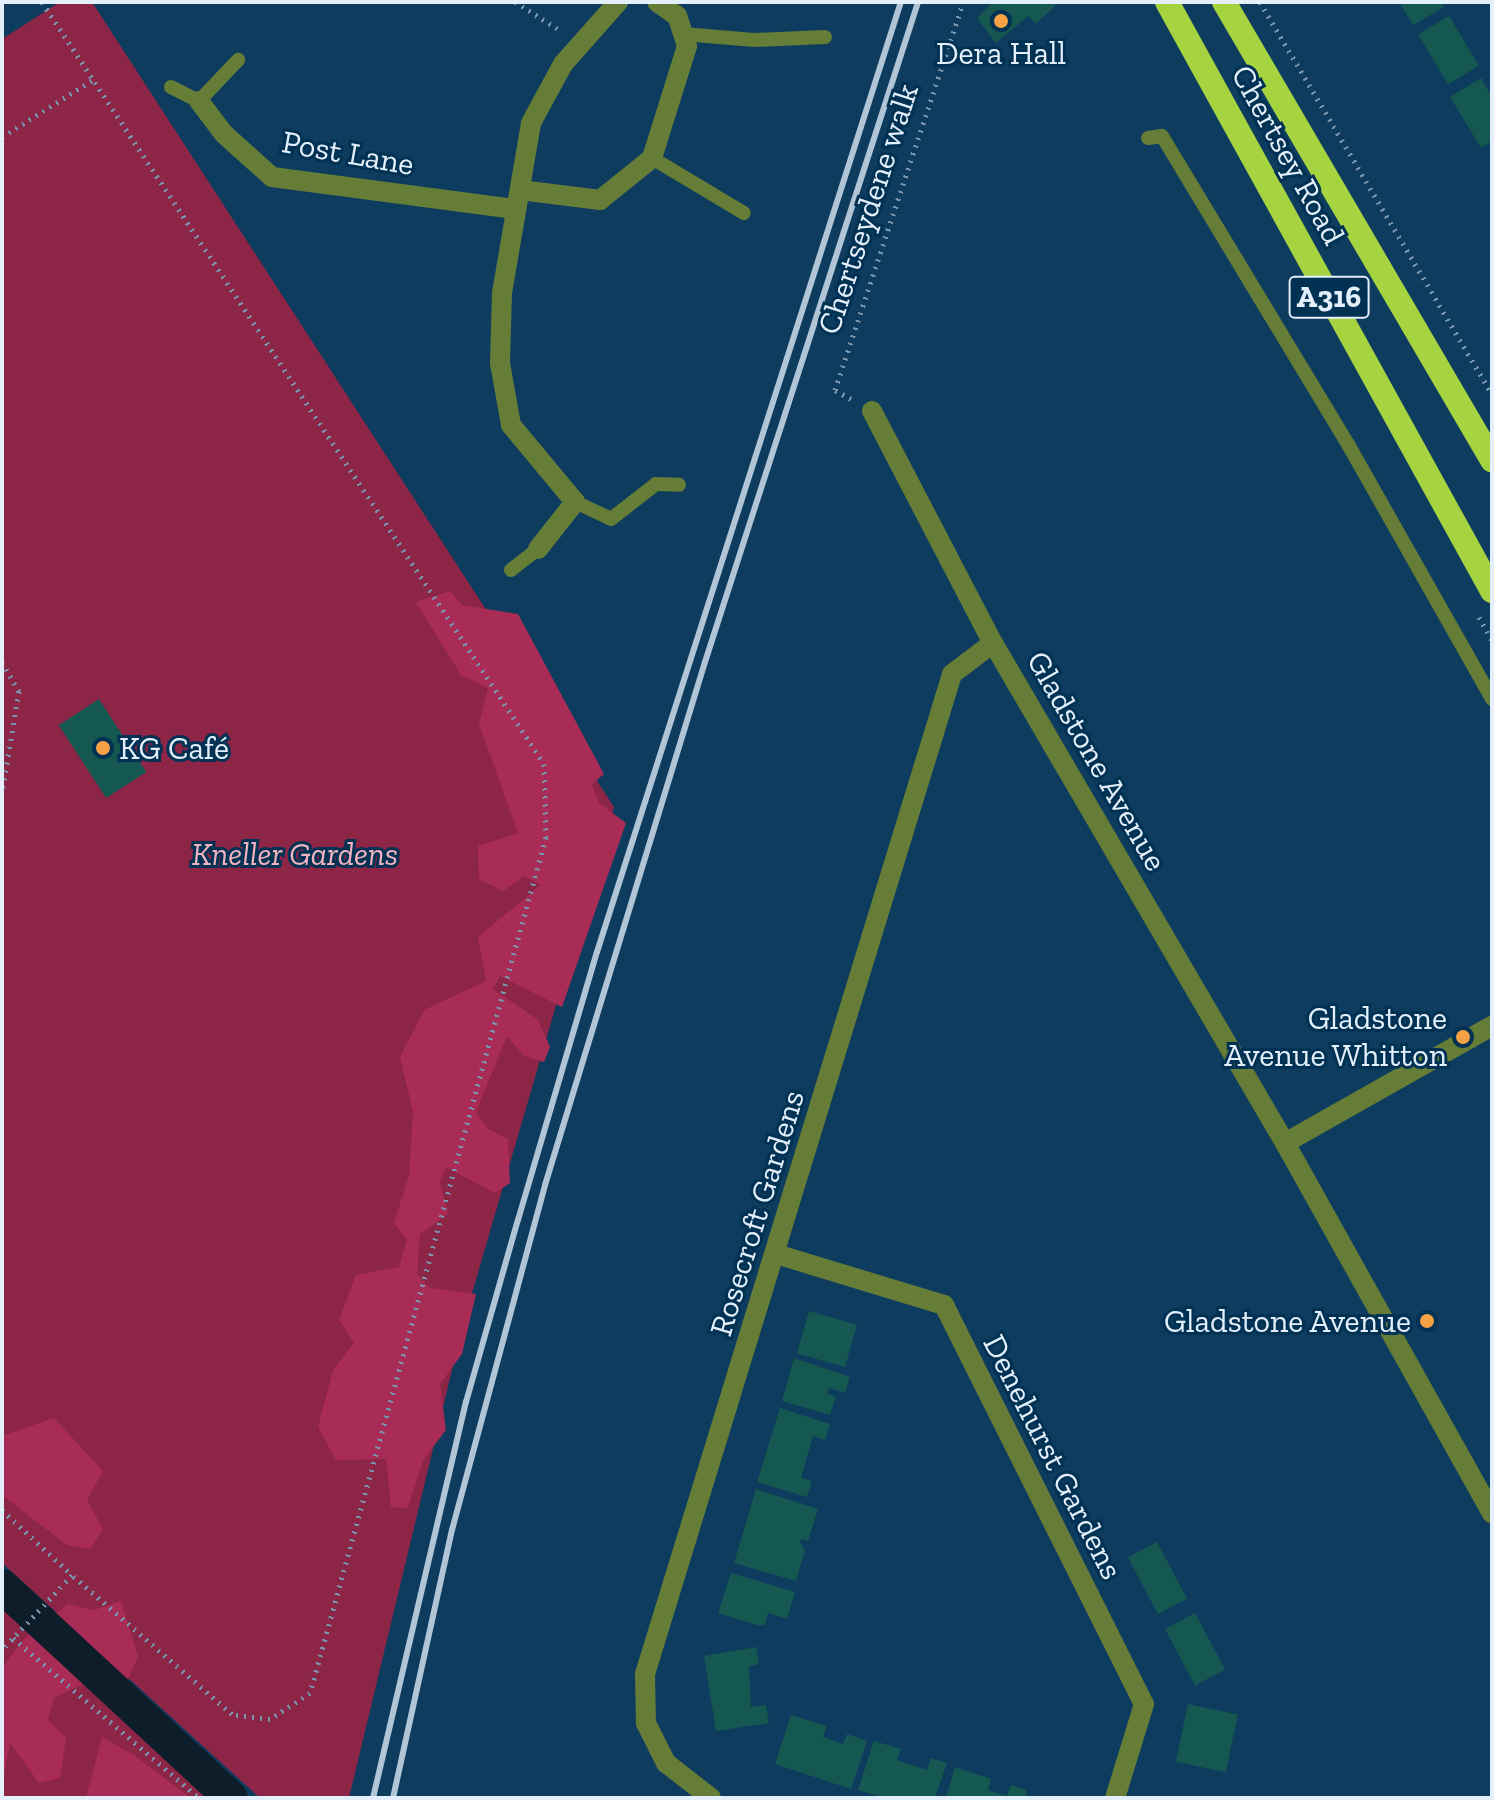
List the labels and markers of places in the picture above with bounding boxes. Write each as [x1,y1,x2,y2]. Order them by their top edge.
marker: Dera Hall [992,12,1010,30]
place label: Dera Hall [936,34,1066,72]
place label: KG Café [119,729,229,767]
marker: KG Café [94,739,112,757]
place label: Gladstone Avenue Whitton [1223,1000,1447,1075]
marker: Gladstone Avenue Whitton [1454,1028,1472,1046]
place label: Gladstone Avenue [1163,1302,1411,1340]
marker: Gladstone Avenue [1418,1312,1436,1330]

